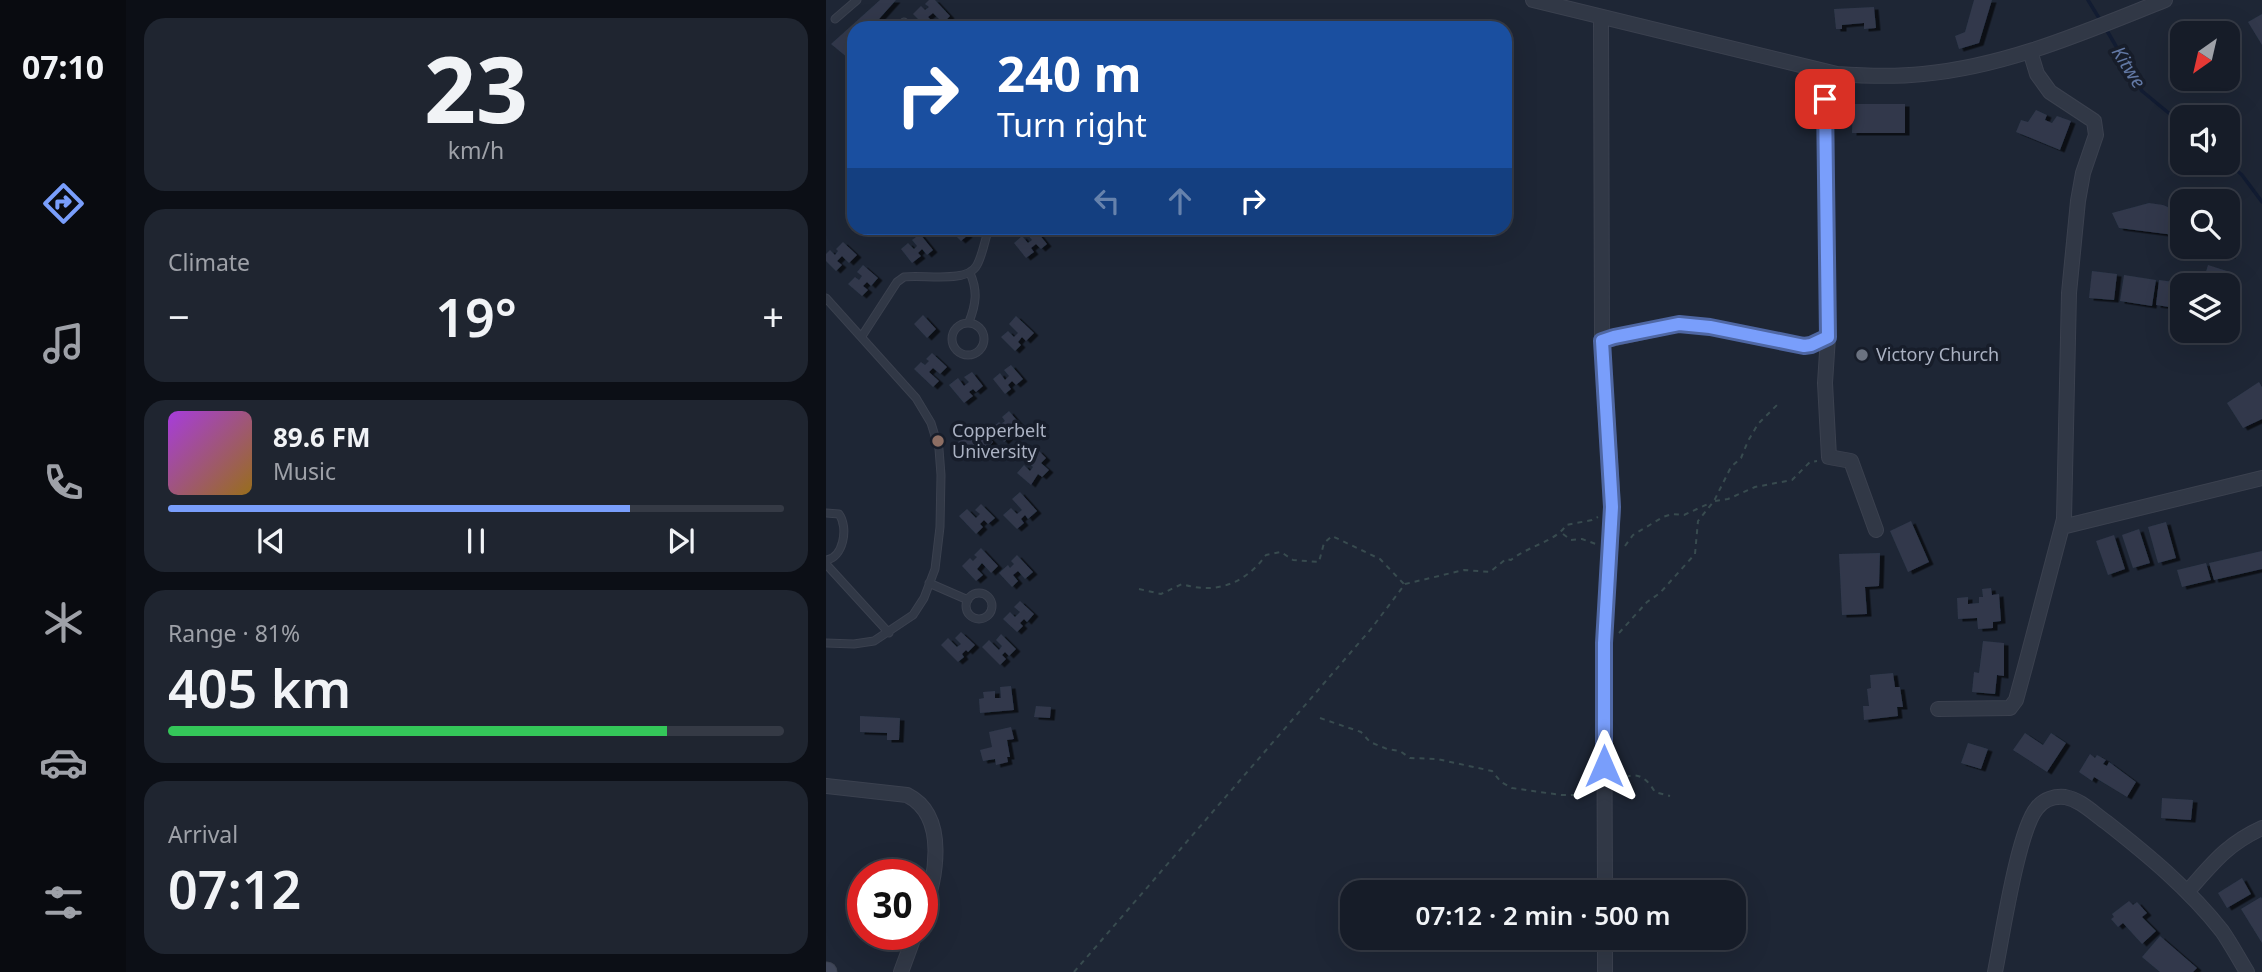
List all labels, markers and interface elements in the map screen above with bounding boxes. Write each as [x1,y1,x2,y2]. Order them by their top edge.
north arrow [2170,21,2240,91]
map controls [2170,21,2240,343]
text: 23 [424,26,528,150]
text: 240 m [997,40,1142,106]
water label: Kitwe [2106,41,2152,93]
text: 07:10 [22,45,104,88]
icon: right [882,49,973,140]
pin [1795,69,1855,129]
icon: arrive [1806,80,1844,118]
text: Turn right [997,103,1147,146]
button: sound [2170,105,2240,175]
text: km/h [448,134,504,166]
icon: directions [39,179,88,228]
icon: left [1088,182,1126,220]
icon: ahead [1161,182,1199,220]
icon: right [1234,182,1272,220]
button: search [2170,189,2240,259]
text: Climate [168,246,250,278]
button: layers [2170,273,2240,343]
text: 19° [435,281,517,352]
text: − [168,290,190,342]
text: + [762,290,784,342]
icon: music [39,319,88,368]
place label: Victory Church [1876,342,1999,366]
marker: Victory Church [1854,347,1870,363]
place label: Copperbelt University [952,418,1047,463]
text: 89.6 FM [273,419,370,455]
marker: Copperbelt University [930,433,946,449]
text: Music [273,455,336,487]
icon: phone [39,458,88,507]
icon: previous [252,522,290,560]
icon: pause [457,522,495,560]
icon: next [662,522,700,560]
icon: climate [39,598,88,647]
text: Range · 81% [168,617,300,649]
text: 405 km [168,652,351,723]
position arrow [1567,729,1641,803]
icon: car [39,738,88,787]
text: Arrival [168,818,238,850]
text: 07:12 [168,853,301,924]
speed limit sign: 30 [847,859,938,950]
icon: filters [39,878,88,927]
text: 07:12 · 2 min · 500 m [1416,897,1670,933]

